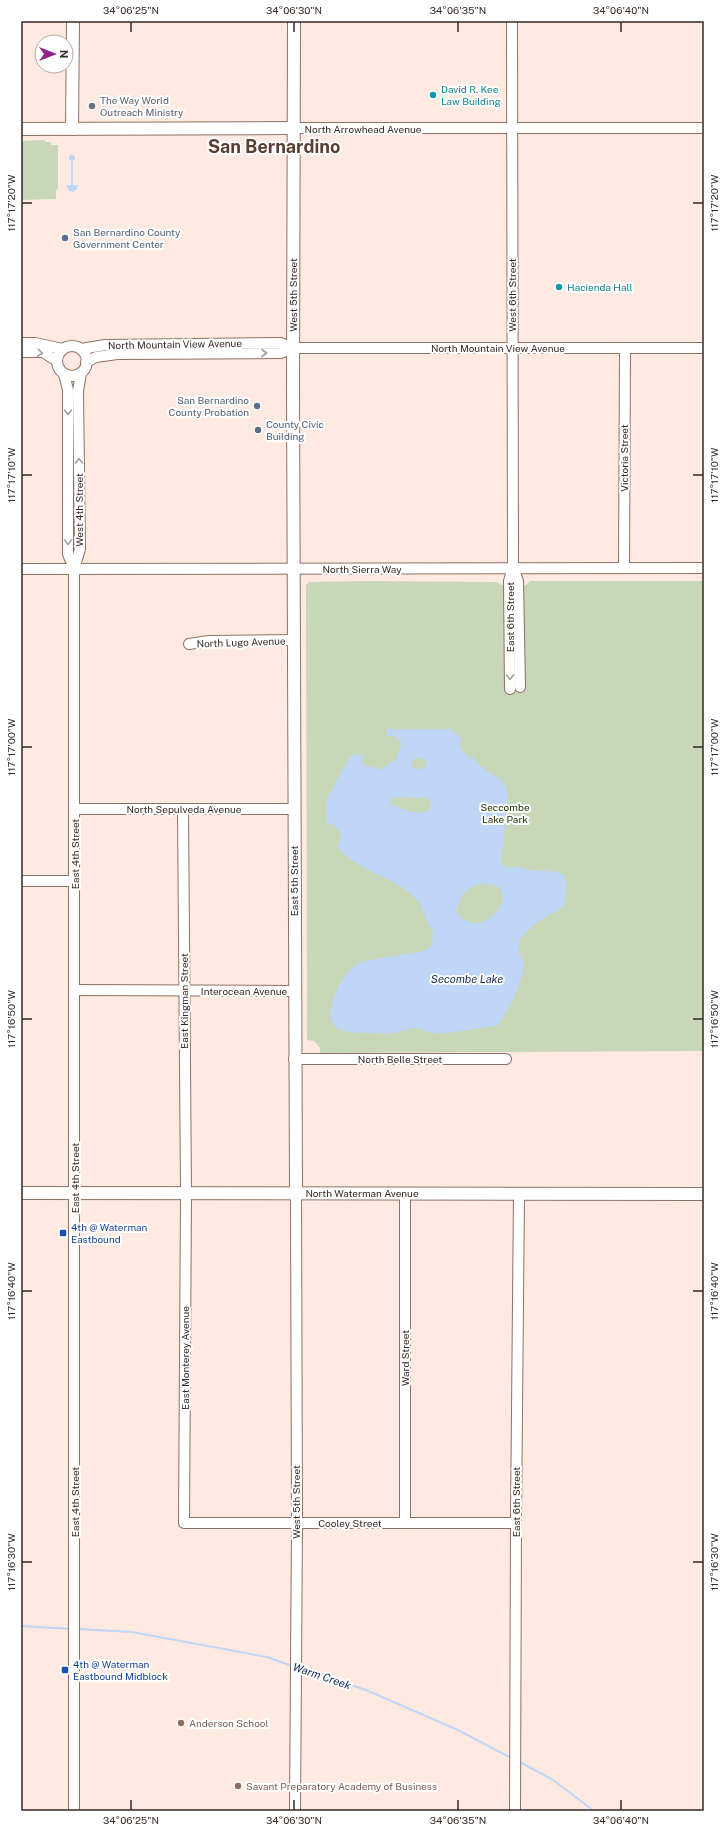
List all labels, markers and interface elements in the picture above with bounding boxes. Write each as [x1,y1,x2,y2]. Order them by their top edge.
text: 34°06'25"N [103,4,159,16]
text: 34°06'30"N [266,4,322,16]
text: 34°06'35"N [430,4,486,16]
text: 34°06'40"N [593,4,649,16]
north arrow [34,34,74,74]
text: N [58,50,70,58]
place label: David R. Kee Law Building [441,83,501,107]
marker: David R. Kee Law Building [428,90,438,100]
place label: The Way World Outreach Ministry [100,94,184,118]
marker: The Way World Outreach Ministry [87,101,97,111]
street label: North Arrowhead Avenue [305,123,422,135]
district label: San Bernardino [208,136,340,157]
text: 117°17'20"W [5,174,17,232]
text: 117°17'20"W [708,174,720,232]
place label: San Bernardino County Government Center [73,226,181,250]
marker: San Bernardino County Government Center [60,233,70,243]
street label: West 5th Street [287,258,299,332]
street label: West 6th Street [506,258,518,332]
place label: Hacienda Hall [567,281,632,293]
marker: Hacienda Hall [554,282,564,292]
street label: North Mountain View Avenue [108,337,242,351]
street label: North Mountain View Avenue [431,342,565,354]
one-way arrow [37,348,43,357]
one-way arrow [261,349,267,357]
place label: San Bernardino County Probation [169,394,249,418]
marker: San Bernardino County Probation [252,401,262,411]
one-way arrow [64,409,72,415]
place label: County Civic Building [266,418,324,442]
street label: Victoria Street [618,424,630,492]
marker: County Civic Building [253,425,263,435]
text: 117°17'10"W [5,447,17,503]
text: 117°17'10"W [708,447,720,503]
one-way arrow [75,458,83,464]
street label: West 4th Street [73,473,85,547]
one-way arrow [64,539,72,545]
street label: North Sierra Way [323,563,402,575]
street label: East 6th Street [504,582,516,652]
street label: North Lugo Avenue [196,634,286,650]
one-way arrow [506,674,514,680]
text: 117°17'00"W [5,718,17,776]
text: 117°17'00"W [708,718,720,776]
park label: Seccombe Lake Park [480,801,530,825]
street label: North Sepulveda Avenue [127,803,242,815]
street label: East 4th Street [69,819,81,889]
street label: East 5th Street [288,846,300,916]
street label: East Kingman Street [178,953,190,1049]
water label: Secombe Lake [431,973,503,985]
street label: Interocean Avenue [201,985,288,997]
text: 117°16'50"W [5,990,17,1048]
text: 117°16'50"W [708,990,720,1048]
street label: North Belle Street [358,1053,442,1065]
street label: East 4th Street [69,1143,81,1213]
street label: North Waterman Avenue [305,1187,419,1199]
place label: 4th @ Waterman Eastbound [71,1221,148,1245]
marker: 4th @ Waterman Eastbound [58,1228,68,1238]
text: 117°16'40"W [5,1262,17,1320]
text: 117°16'40"W [708,1262,720,1320]
street label: East Monterey Avenue [179,1306,191,1410]
street label: Ward Street [399,1330,411,1386]
street label: West 5th Street [290,1465,302,1539]
street label: East 4th Street [69,1467,81,1537]
street label: East 6th Street [510,1467,522,1537]
street label: Cooley Street [318,1517,382,1529]
text: 117°16'30"W [5,1533,17,1591]
text: 117°16'30"W [708,1533,720,1591]
place label: 4th @ Waterman Eastbound Midblock [73,1658,168,1682]
water label: Warm Creek [291,1660,353,1692]
marker: 4th @ Waterman Eastbound Midblock [60,1665,70,1675]
place label: Anderson School [189,1717,268,1729]
marker: Anderson School [176,1718,186,1728]
place label: Savant Preparatory Academy of Business [246,1780,437,1792]
marker: Savant Preparatory Academy of Business [233,1781,243,1791]
text: 34°06'25"N [103,1814,159,1826]
text: 34°06'30"N [266,1814,322,1826]
text: 34°06'35"N [430,1814,486,1826]
text: 34°06'40"N [593,1814,649,1826]

